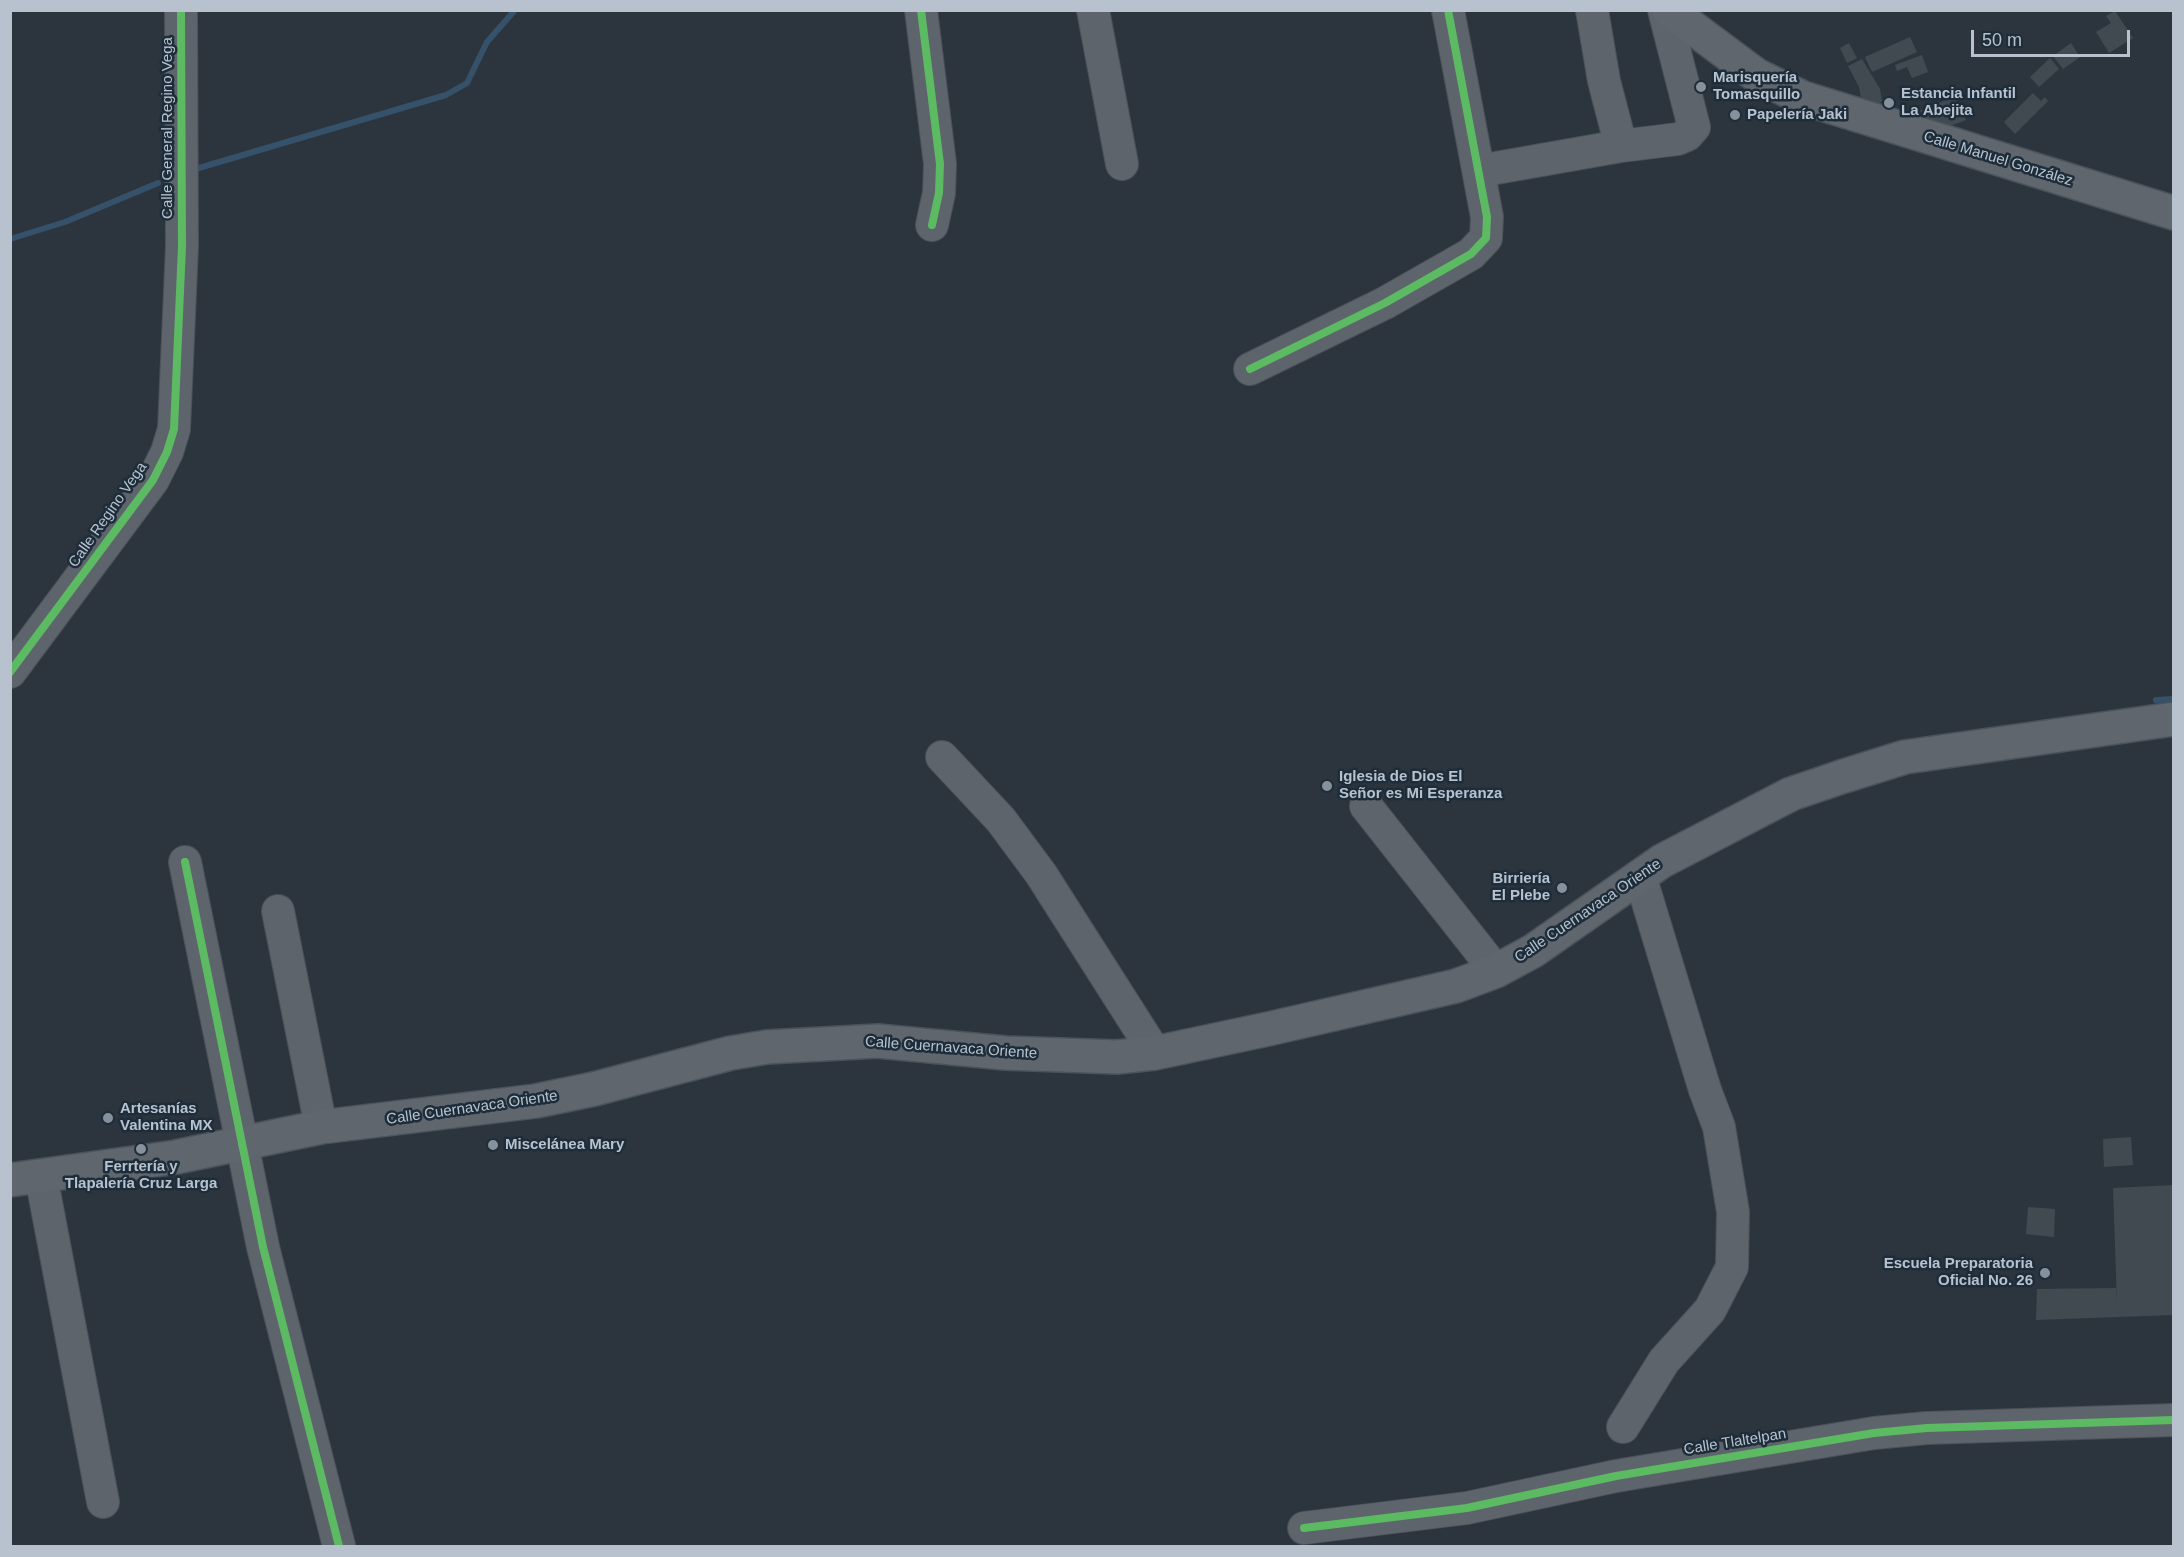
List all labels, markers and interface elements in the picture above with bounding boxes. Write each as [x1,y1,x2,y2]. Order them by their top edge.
scale bar [1974,18,2133,56]
text: 50 m [1982,30,2022,50]
street label: Calle General Regino Vega [159,37,177,219]
place label: Marisquería Tomasquillo [1713,69,1800,104]
marker: Marisquería Tomasquillo [1694,80,1708,94]
place label: Estancia Infantil La Abejita [1901,85,2016,120]
marker: Estancia Infantil La Abejita [1882,96,1896,110]
place label: Papelería Jaki [1747,106,1847,124]
marker: Papelería Jaki [1728,108,1742,122]
street label: Calle Manuel González [1921,128,2075,190]
street label: Calle Regino Vega [65,459,151,571]
place label: Iglesia de Dios El Señor es Mi Esperanza [1339,768,1502,803]
marker: Iglesia de Dios El Señor es Mi Esperanza [1320,779,1334,793]
street label: Calle Cuernavaca Oriente [1511,855,1665,967]
place label: Birriería El Plebe [1492,870,1550,905]
marker: Birriería El Plebe [1555,881,1569,895]
street label: Calle Cuernavaca Oriente [864,1033,1038,1063]
street label: Calle Cuernavaca Oriente [385,1087,559,1129]
place label: Artesanías Valentina MX [120,1100,213,1135]
marker: Artesanías Valentina MX [101,1111,115,1125]
place label: Miscelánea Mary [505,1136,624,1154]
marker: Miscelánea Mary [486,1138,500,1152]
marker: Ferrtería y Tlapalería Cruz Larga [134,1142,148,1156]
place label: Ferrtería y Tlapalería Cruz Larga [65,1158,217,1193]
place label: Escuela Preparatoria Oficial No. 26 [1884,1255,2033,1290]
marker: Escuela Preparatoria Oficial No. 26 [2038,1266,2052,1280]
street label: Calle Tlaltelpan [1683,1425,1787,1459]

